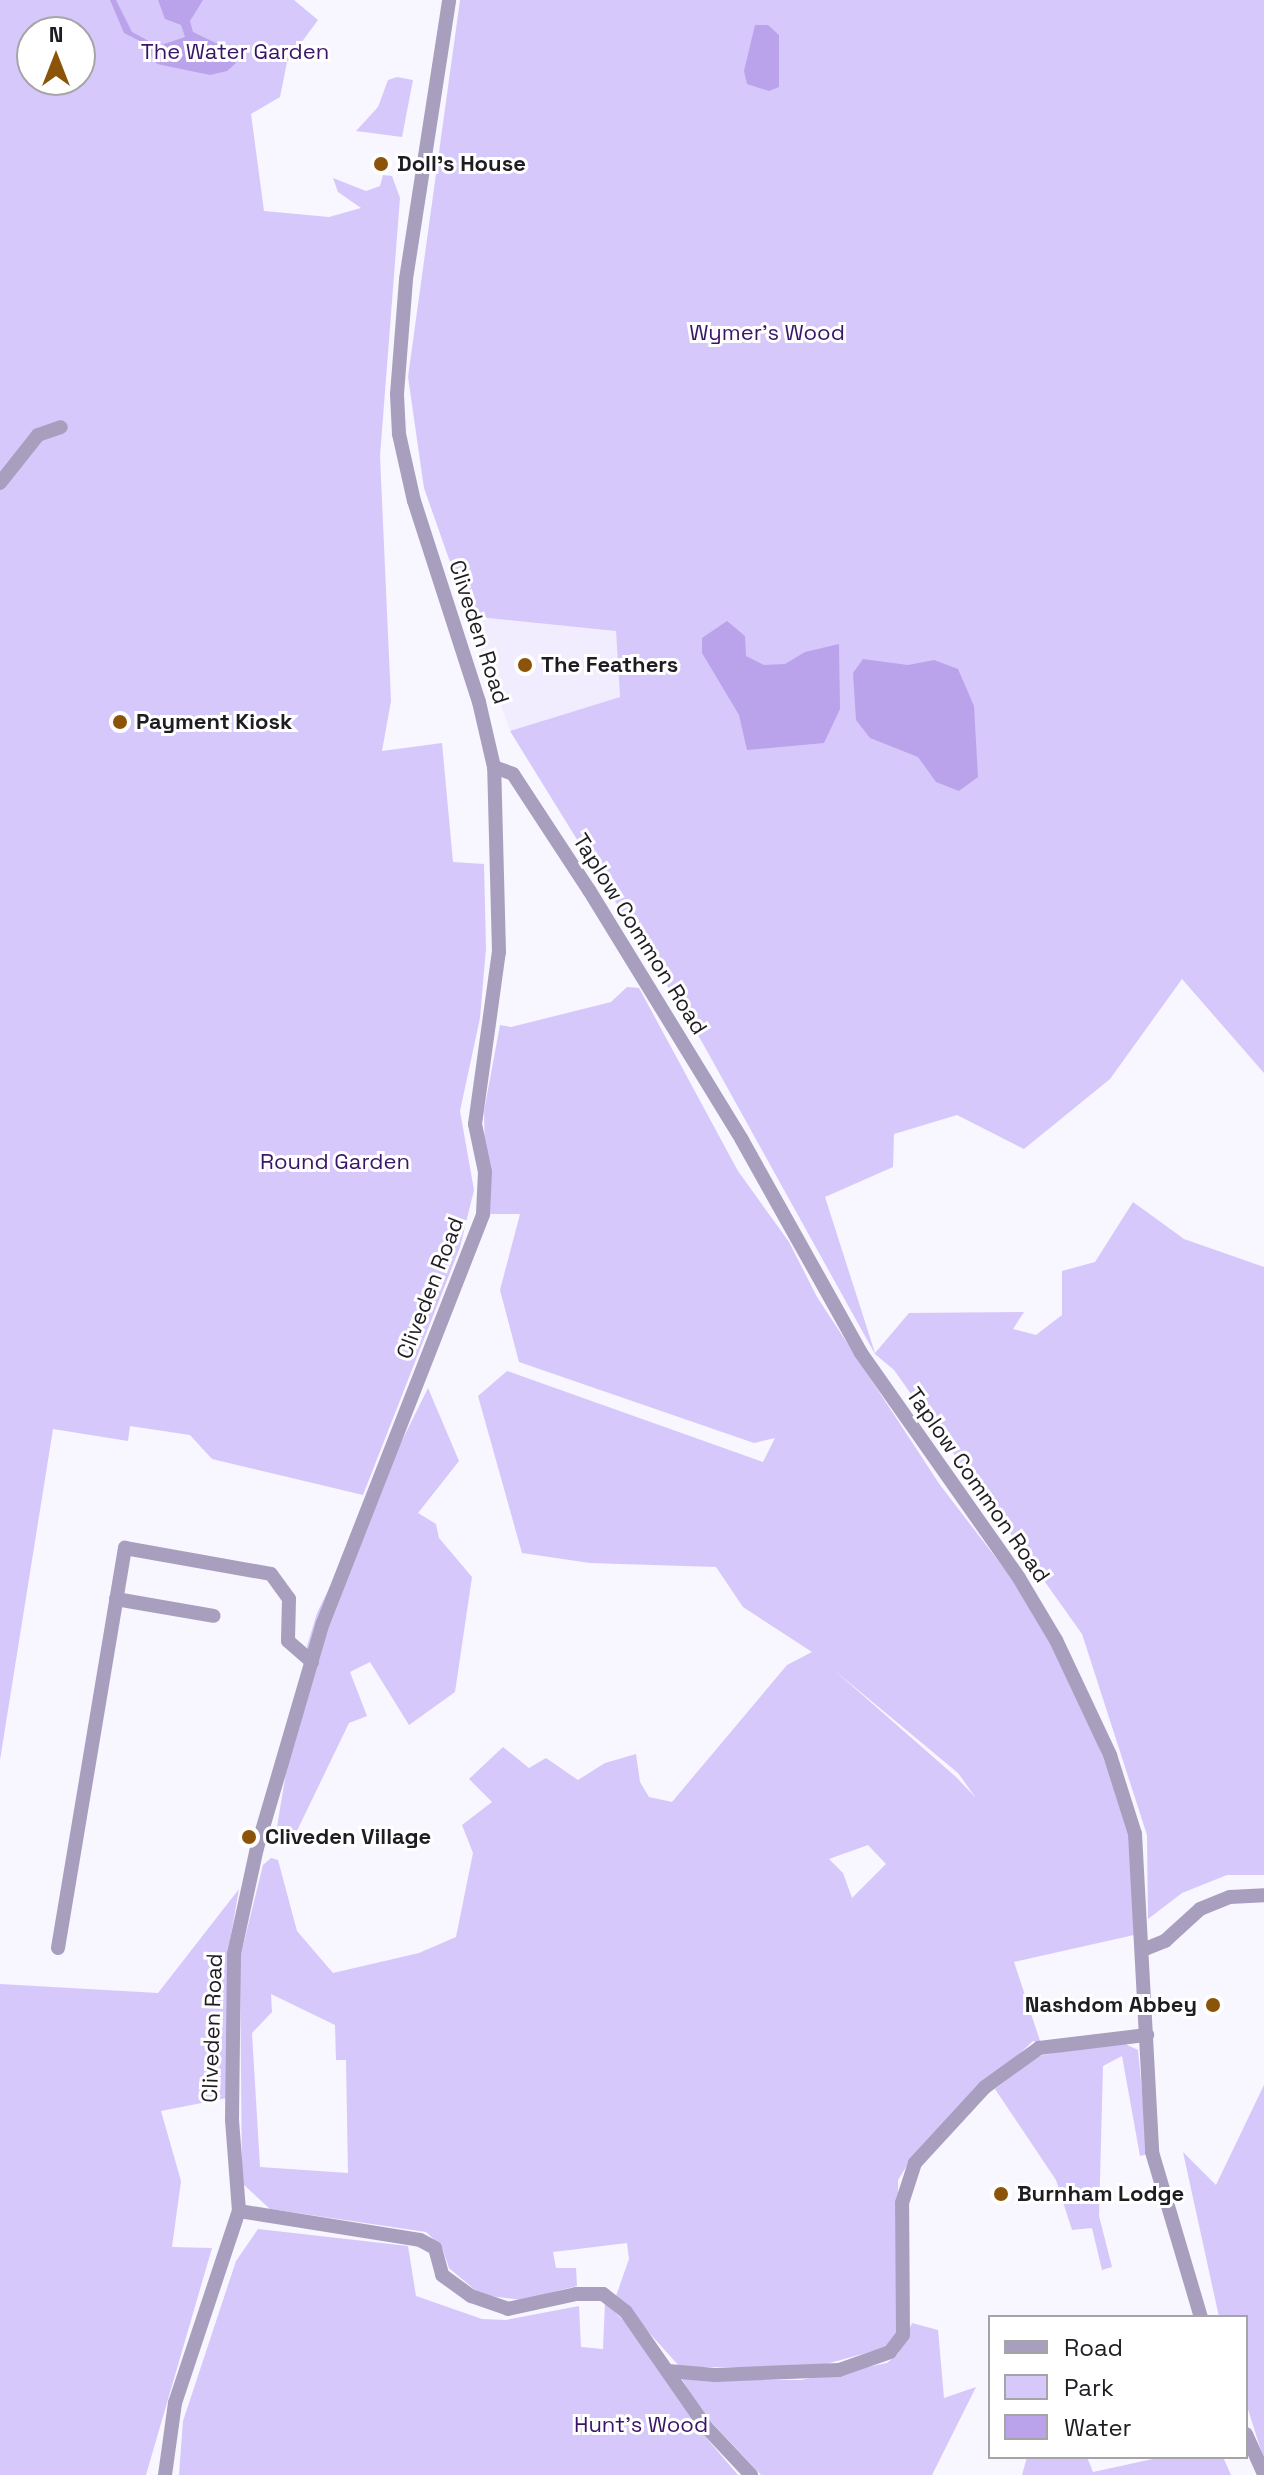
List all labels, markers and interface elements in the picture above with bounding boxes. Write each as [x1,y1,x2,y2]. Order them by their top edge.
north arrow [16,16,96,96]
text: N [49,20,63,48]
park label: The Water Garden [141,39,329,65]
place label: Doll's House [397,151,526,177]
marker: Doll's House [372,155,390,173]
park label: Wymer's Wood [689,320,845,346]
street label: Cliveden Road [443,557,515,707]
place label: The Feathers [541,652,678,678]
marker: The Feathers [516,656,534,674]
place label: Payment Kiosk [136,709,292,735]
marker: Payment Kiosk [111,713,129,731]
street label: Taplow Common Road [567,829,713,1039]
park label: Round Garden [260,1149,410,1175]
street label: Cliveden Road [391,1213,469,1363]
street label: Taplow Common Road [901,1382,1055,1588]
place label: Cliveden Village [265,1824,432,1850]
marker: Cliveden Village [240,1828,258,1846]
street label: Cliveden Road [196,1953,228,2103]
place label: Nashdom Abbey [1024,1992,1197,2018]
marker: Nashdom Abbey [1204,1996,1222,2014]
place label: Burnham Lodge [1017,2181,1184,2207]
marker: Burnham Lodge [992,2185,1010,2203]
legend [988,2315,1248,2459]
text: Road [1064,2332,1123,2363]
text: Park [1064,2372,1114,2403]
park label: Hunt's Wood [574,2412,708,2438]
text: Water [1064,2412,1132,2443]

